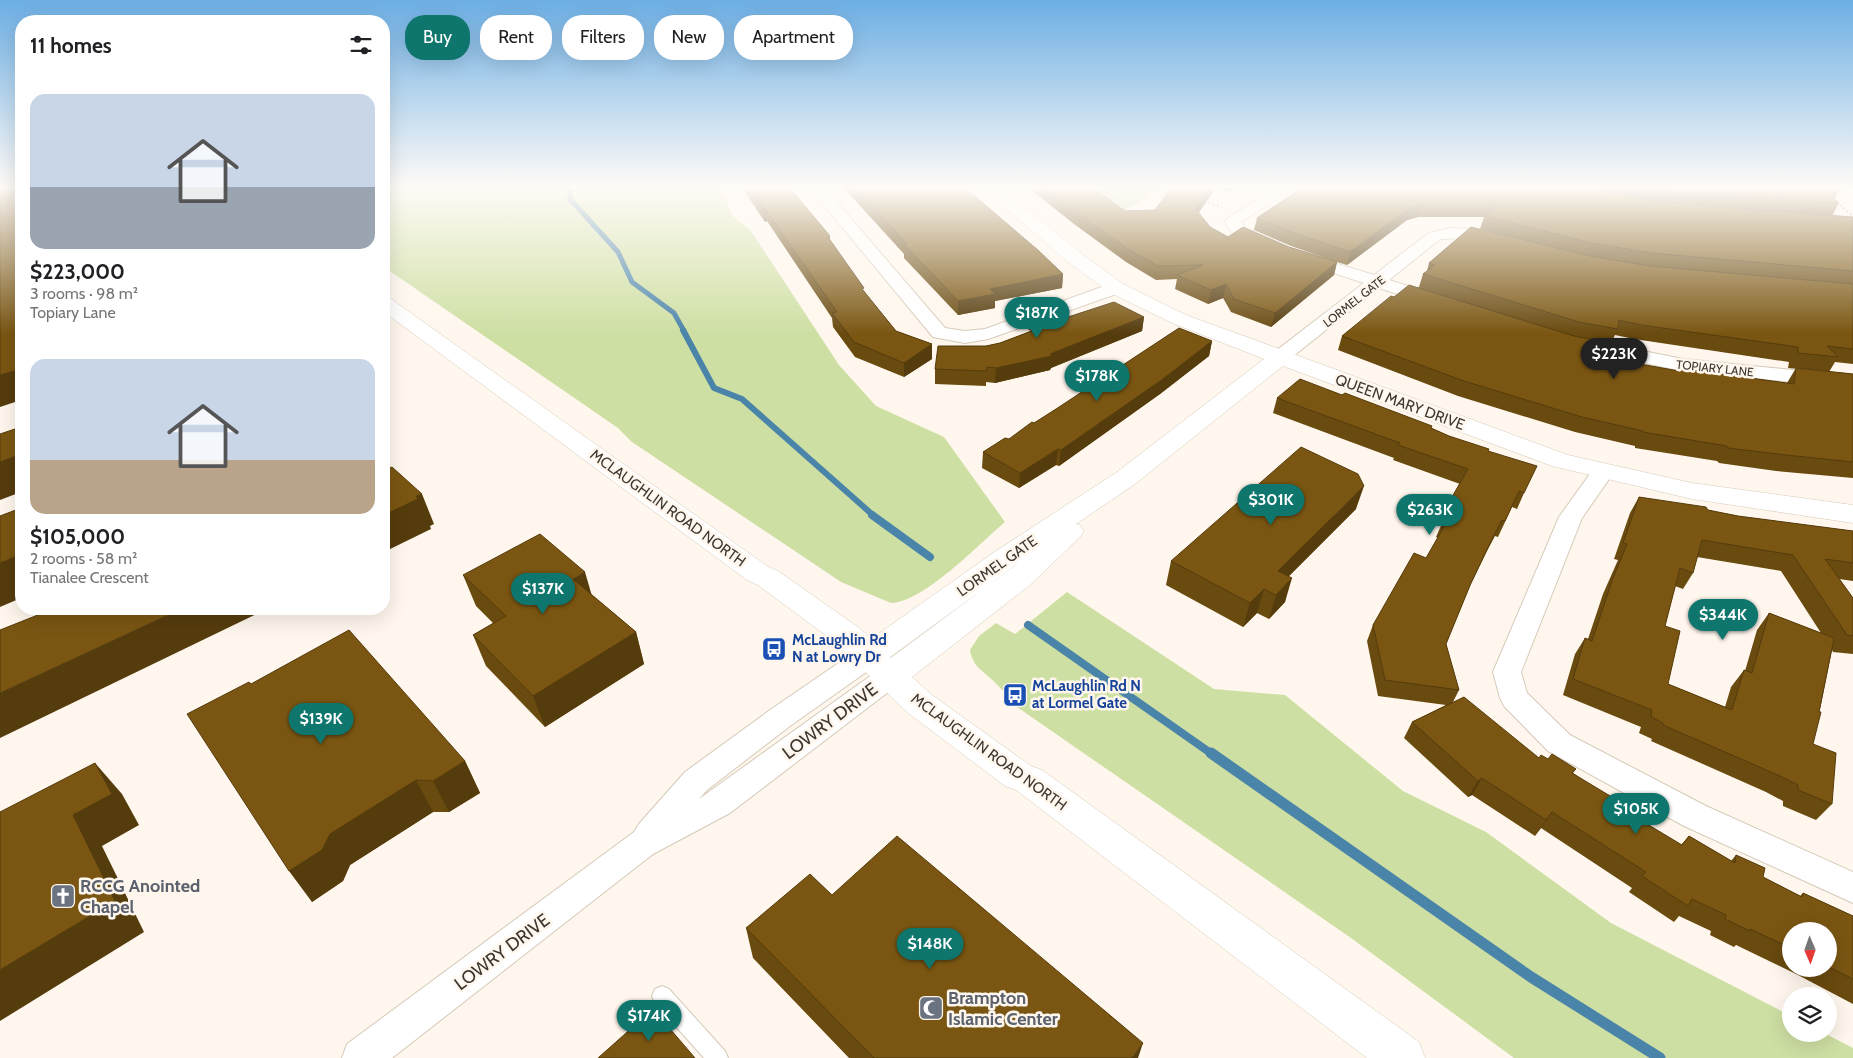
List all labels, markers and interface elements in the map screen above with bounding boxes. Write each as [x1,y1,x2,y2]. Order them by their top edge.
chip: Buy [405,15,470,60]
chip: Rent [480,15,552,60]
chip: Filters [562,15,644,60]
chip: New [654,15,724,60]
chip: Apartment [734,15,853,60]
icon: filters [347,31,375,59]
text: 11 homes [30,33,112,58]
icon: home [158,126,248,216]
text: $223,000 [30,259,125,284]
street label: LORMEL GATE [1320,272,1388,330]
text: 3 rooms · 98 m² [30,284,138,303]
pin: $187K [1002,296,1072,339]
text: Topiary Lane [30,303,116,322]
text: $187K [1015,303,1059,322]
pin: $223K [1579,338,1649,380]
text: $223K [1592,344,1636,363]
street label: TOPIARY LANE [1676,356,1755,380]
pin: $178K [1062,360,1132,402]
text: $178K [1075,366,1119,385]
street label: QUEEN MARY DRIVE [1333,370,1467,434]
icon: home [158,391,248,481]
street label: MCLAUGHLIN ROAD NORTH [587,445,749,571]
pin: $301K [1236,484,1306,526]
text: $301K [1248,490,1294,509]
pin: $263K [1395,494,1465,536]
text: $263K [1407,500,1453,519]
text: $105,000 [30,524,125,549]
street label: LORMEL GATE [953,532,1041,600]
text: 2 rooms · 58 m² [30,549,137,568]
text: Tianalee Crescent [30,568,149,587]
pin: $137K [508,572,578,615]
text: $137K [522,579,564,598]
pin: $344K [1688,598,1758,641]
text: $344K [1699,605,1747,624]
place label: McLaughlin Rd N at Lowry Dr [792,631,887,666]
bus stop icon: McLaughlin Rd N at Lowry Dr [761,636,787,662]
place label: McLaughlin Rd N at Lormel Gate [1032,677,1141,712]
street label: LOWRY DRIVE [778,678,882,764]
bus stop icon: McLaughlin Rd N at Lormel Gate [1002,682,1028,708]
street label: MCLAUGHLIN ROAD NORTH [908,689,1070,815]
pin: $139K [286,702,356,745]
text: $139K [300,709,342,728]
pin: $105K [1601,792,1671,835]
text: $105K [1613,799,1659,818]
place label: RCCG Anointed Chapel [80,875,200,918]
church icon: RCCG Anointed Chapel [50,883,76,909]
street label: LOWRY DRIVE [450,909,554,995]
north arrow [1782,922,1838,978]
map controls [1782,922,1837,1042]
pin: $148K [895,928,965,970]
text: $148K [908,934,952,953]
place label: Brampton Islamic Center [948,987,1058,1030]
button: layers [1782,987,1837,1042]
mosque icon: Brampton Islamic Center [918,995,944,1021]
pin: $174K [614,1000,684,1042]
text: $174K [628,1006,670,1025]

